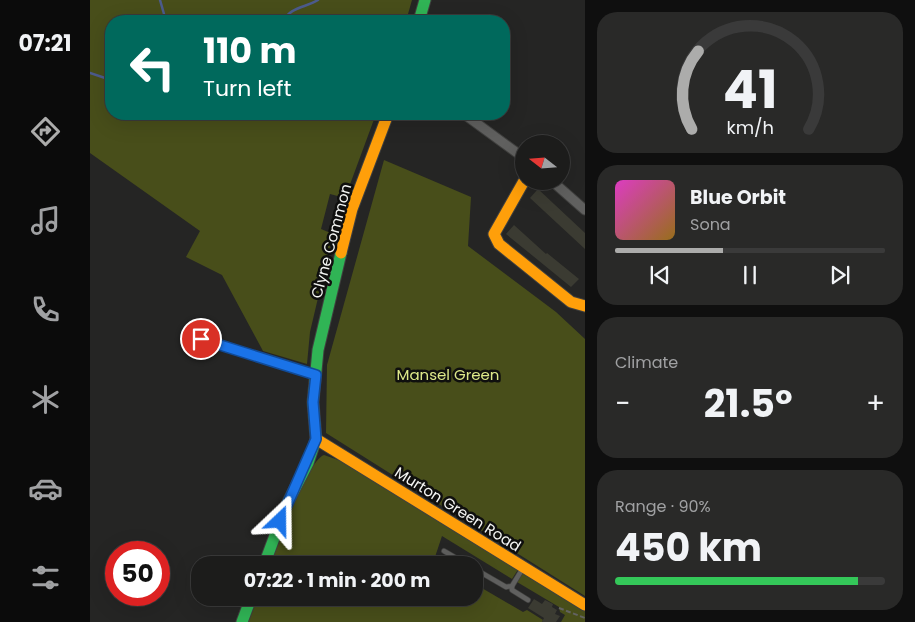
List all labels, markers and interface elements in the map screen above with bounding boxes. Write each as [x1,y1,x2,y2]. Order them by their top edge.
text: 110 m [203,26,297,75]
text: 07:21 [18,28,72,59]
icon: left [120,35,185,100]
text: 41 [723,53,777,126]
text: Turn left [203,73,291,104]
icon: directions [28,114,63,149]
text: km/h [726,115,774,140]
north arrow [515,135,570,190]
map controls [515,135,570,190]
street label: Clyne Common [306,181,356,301]
text: Blue Orbit [690,184,786,211]
icon: music [28,203,63,238]
text: Sona [690,213,731,236]
icon: previous [646,261,674,289]
icon: pause [736,261,764,289]
icon: next [826,261,854,289]
icon: phone [28,292,63,327]
pin [180,318,222,360]
icon: arrive [187,325,215,353]
text: Climate [615,351,678,374]
park label: Mansel Green [397,364,499,385]
text: 21.5° [704,377,793,430]
icon: climate [28,382,63,417]
text: − [615,384,630,423]
text: + [866,384,885,423]
street label: Murton Green Road [391,462,525,556]
icon: car [28,471,63,506]
position arrow [253,494,305,546]
text: Range · 90% [615,495,711,518]
text: 450 km [615,521,762,574]
speed limit sign: 50 [105,541,170,606]
icon: filters [28,560,63,595]
text: 07:22 · 1 min · 200 m [244,567,430,594]

